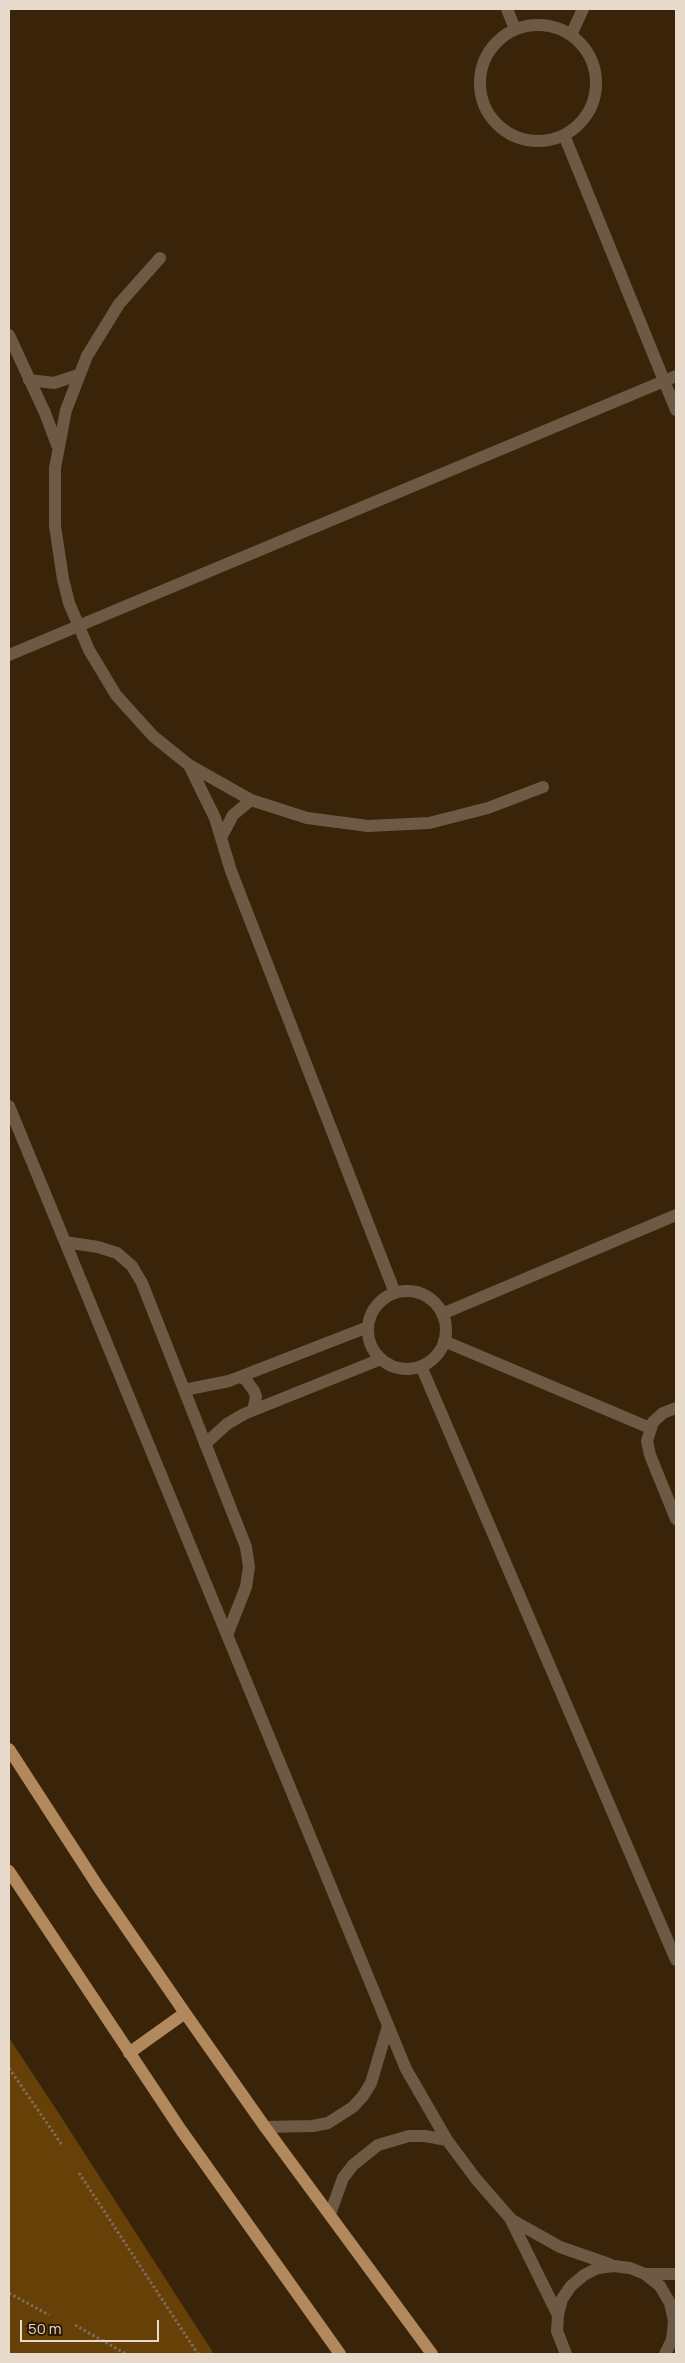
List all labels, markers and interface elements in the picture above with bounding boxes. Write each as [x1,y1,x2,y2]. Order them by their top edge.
scale bar [22,2310,161,2342]
text: 50 m [28,2318,62,2339]

